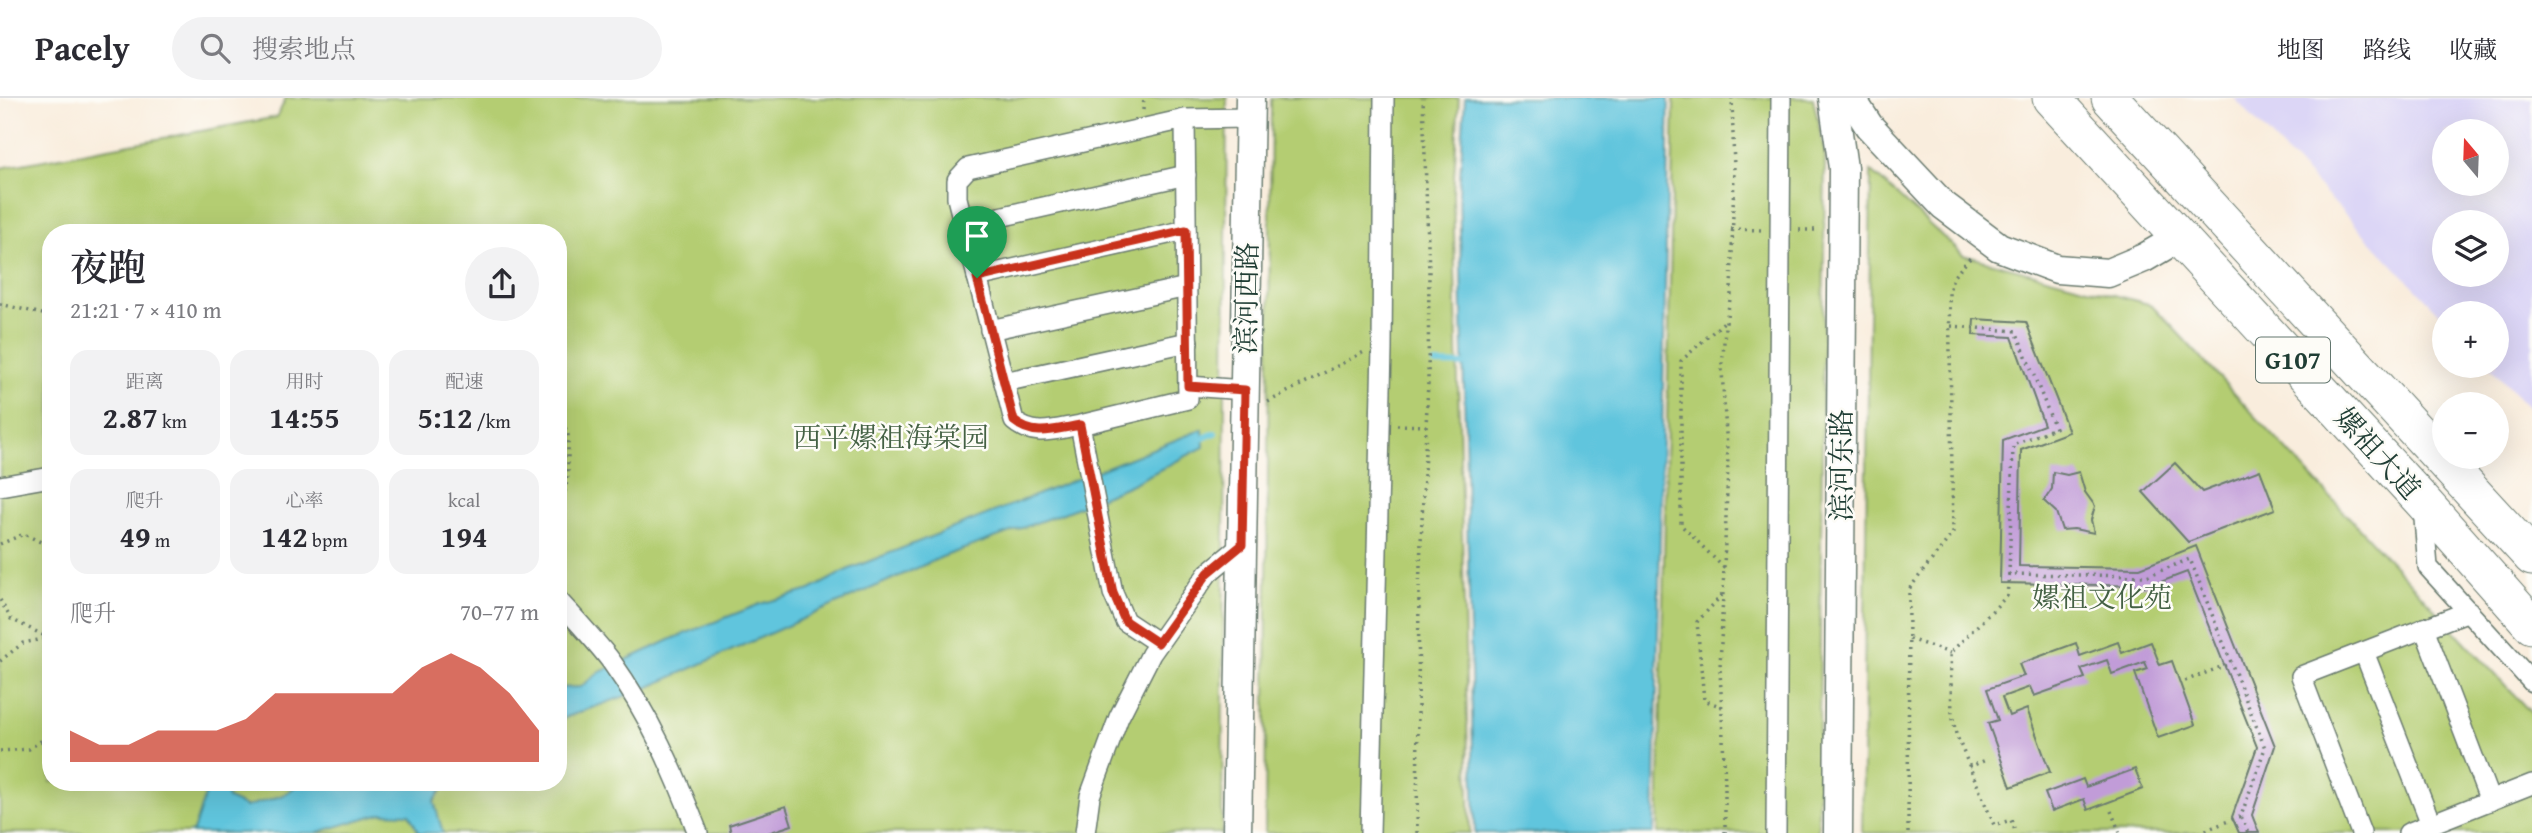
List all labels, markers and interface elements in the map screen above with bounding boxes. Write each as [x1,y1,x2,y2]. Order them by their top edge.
search box [172,17,662,80]
text: Pacely [35,24,130,72]
icon: search [196,29,234,67]
text: 搜索地点 [252,29,356,68]
text: 地图 [2277,32,2325,67]
text: 路线 [2363,32,2411,67]
text: 收藏 [2449,32,2497,67]
north arrow [2432,119,2510,196]
map controls [2432,119,2509,469]
pin [947,206,1007,278]
button: layers [2432,210,2509,287]
icon: arrive [958,217,996,255]
text: 夜跑 [70,239,146,295]
street label: 滨河西路 [1224,242,1267,354]
button: share [465,247,539,321]
text: 21:21 · 7 × 410 m [70,293,222,326]
button: + [2432,301,2509,378]
road number: G107 [2256,338,2330,382]
text: 距离 [126,367,164,395]
text: 用时 [285,367,324,395]
text: 配速 [445,367,483,395]
button: − [2432,392,2509,469]
text: 2.87 [103,395,158,439]
text: 14:55 [269,395,340,439]
text: 5:12 [417,395,473,439]
street label: 嫘祖大道 [2326,397,2431,508]
text: km [158,407,187,435]
text: /km [473,407,511,435]
street label: 滨河东路 [1820,409,1861,521]
park label: 西平嫘祖海棠园 [793,416,989,457]
text: 爬升 [126,486,164,514]
text: 心率 [285,486,324,514]
text: kcal [448,486,480,514]
text: 49 [119,514,151,558]
text: 142 [261,514,308,558]
text: 194 [441,514,487,558]
text: m [151,526,170,554]
text: bpm [308,526,348,554]
park label: 嫘祖文化苑 [2032,576,2172,617]
text: 70–77 m [460,595,539,628]
text: 爬升 [70,596,116,629]

